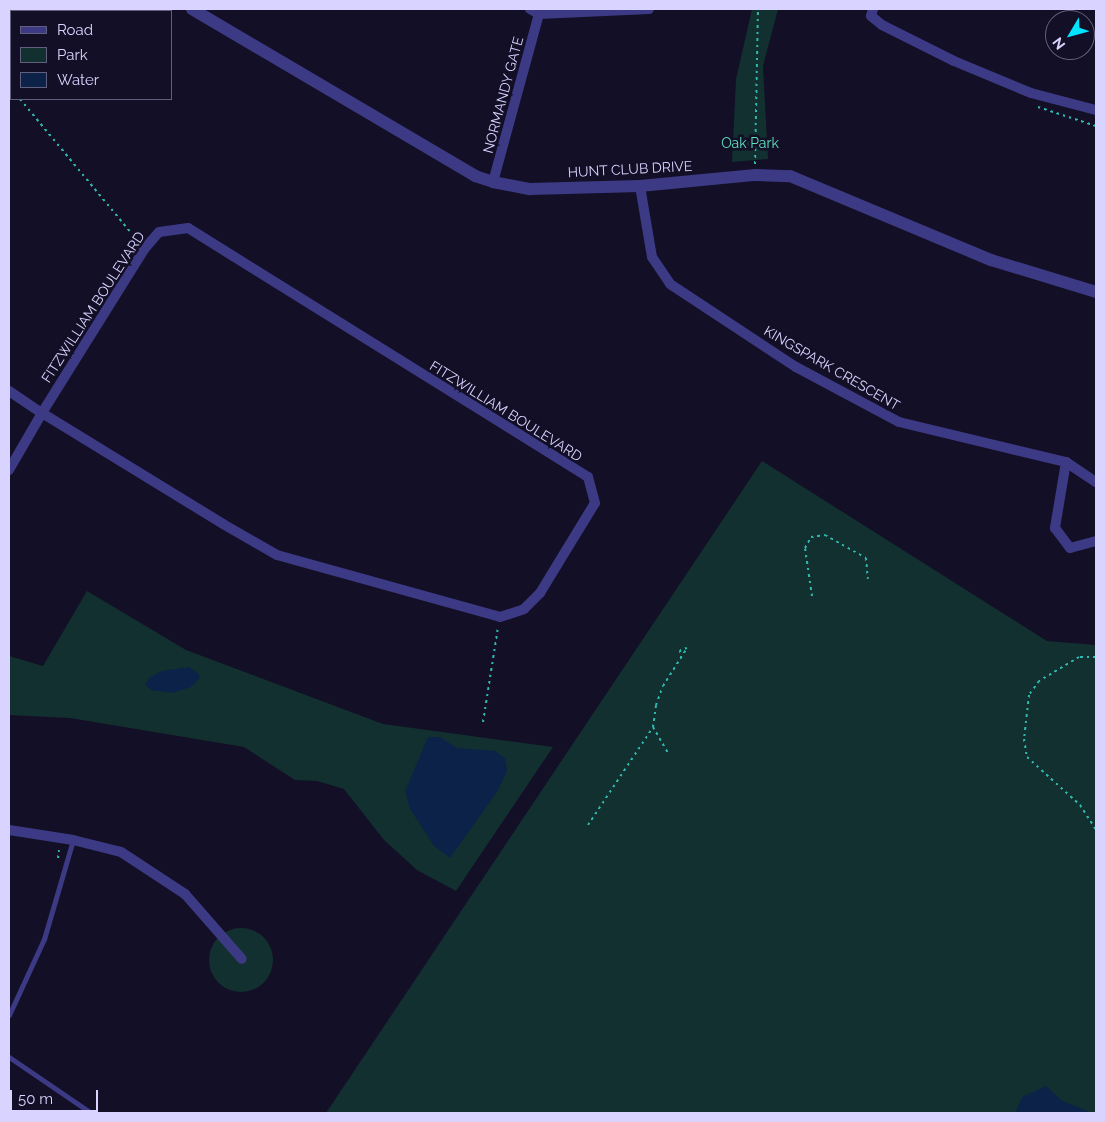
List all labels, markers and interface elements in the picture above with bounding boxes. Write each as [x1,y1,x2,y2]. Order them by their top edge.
legend [10,10,172,100]
north arrow [1045,10,1095,60]
text: Road [57,21,93,39]
text: N [1049,34,1068,53]
street label: NORMANDY GATE [479,35,527,155]
text: Park [57,46,88,64]
text: Water [57,71,99,89]
park label: Oak Park [721,135,779,151]
street label: HUNT CLUB DRIVE [567,157,693,181]
street label: FITZWILLIAM BOULEVARD [38,228,148,386]
street label: KINGSPARK CRESCENT [761,322,903,414]
street label: FITZWILLIAM BOULEVARD [427,357,585,465]
scale bar [12,1080,100,1112]
text: 50 m [18,1090,53,1108]

